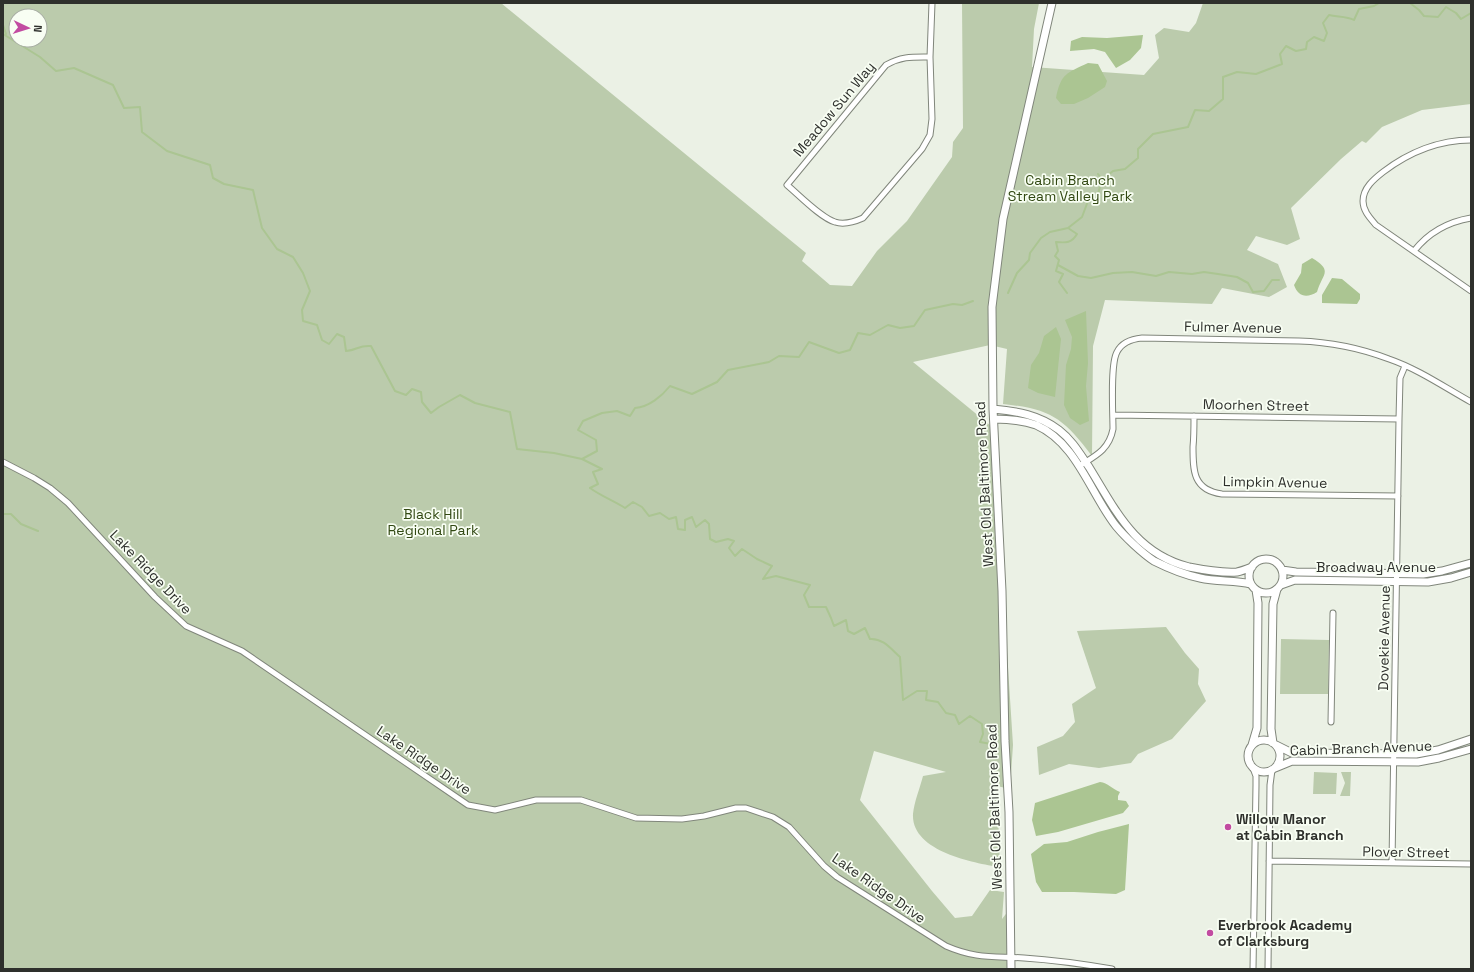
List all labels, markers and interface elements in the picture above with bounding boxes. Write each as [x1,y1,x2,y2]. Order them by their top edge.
north arrow [8,8,48,48]
text: N [31,25,45,33]
street label: Meadow Sun Way [789,58,879,160]
park label: Cabin Branch Stream Valley Park [1008,171,1133,205]
street label: Fulmer Avenue [1184,317,1282,337]
street label: Moorhen Street [1203,395,1309,415]
street label: West Old Baltimore Road [971,401,997,567]
street label: Limpkin Avenue [1223,472,1327,492]
park label: Black Hill Regional Park [388,505,479,539]
street label: Lake Ridge Drive [106,526,196,618]
street label: Broadway Avenue [1316,558,1436,576]
street label: Dovekie Avenue [1374,585,1394,691]
street label: Lake Ridge Drive [373,722,475,798]
street label: West Old Baltimore Road [982,724,1006,890]
street label: Cabin Branch Avenue [1290,737,1432,759]
place label: Willow Manor at Cabin Branch [1236,810,1344,844]
marker: Willow Manor at Cabin Branch [1223,822,1233,832]
street label: Plover Street [1362,842,1450,862]
street label: Lake Ridge Drive [829,849,929,927]
place label: Everbrook Academy of Clarksburg [1218,916,1352,950]
marker: Everbrook Academy of Clarksburg [1205,928,1215,938]

